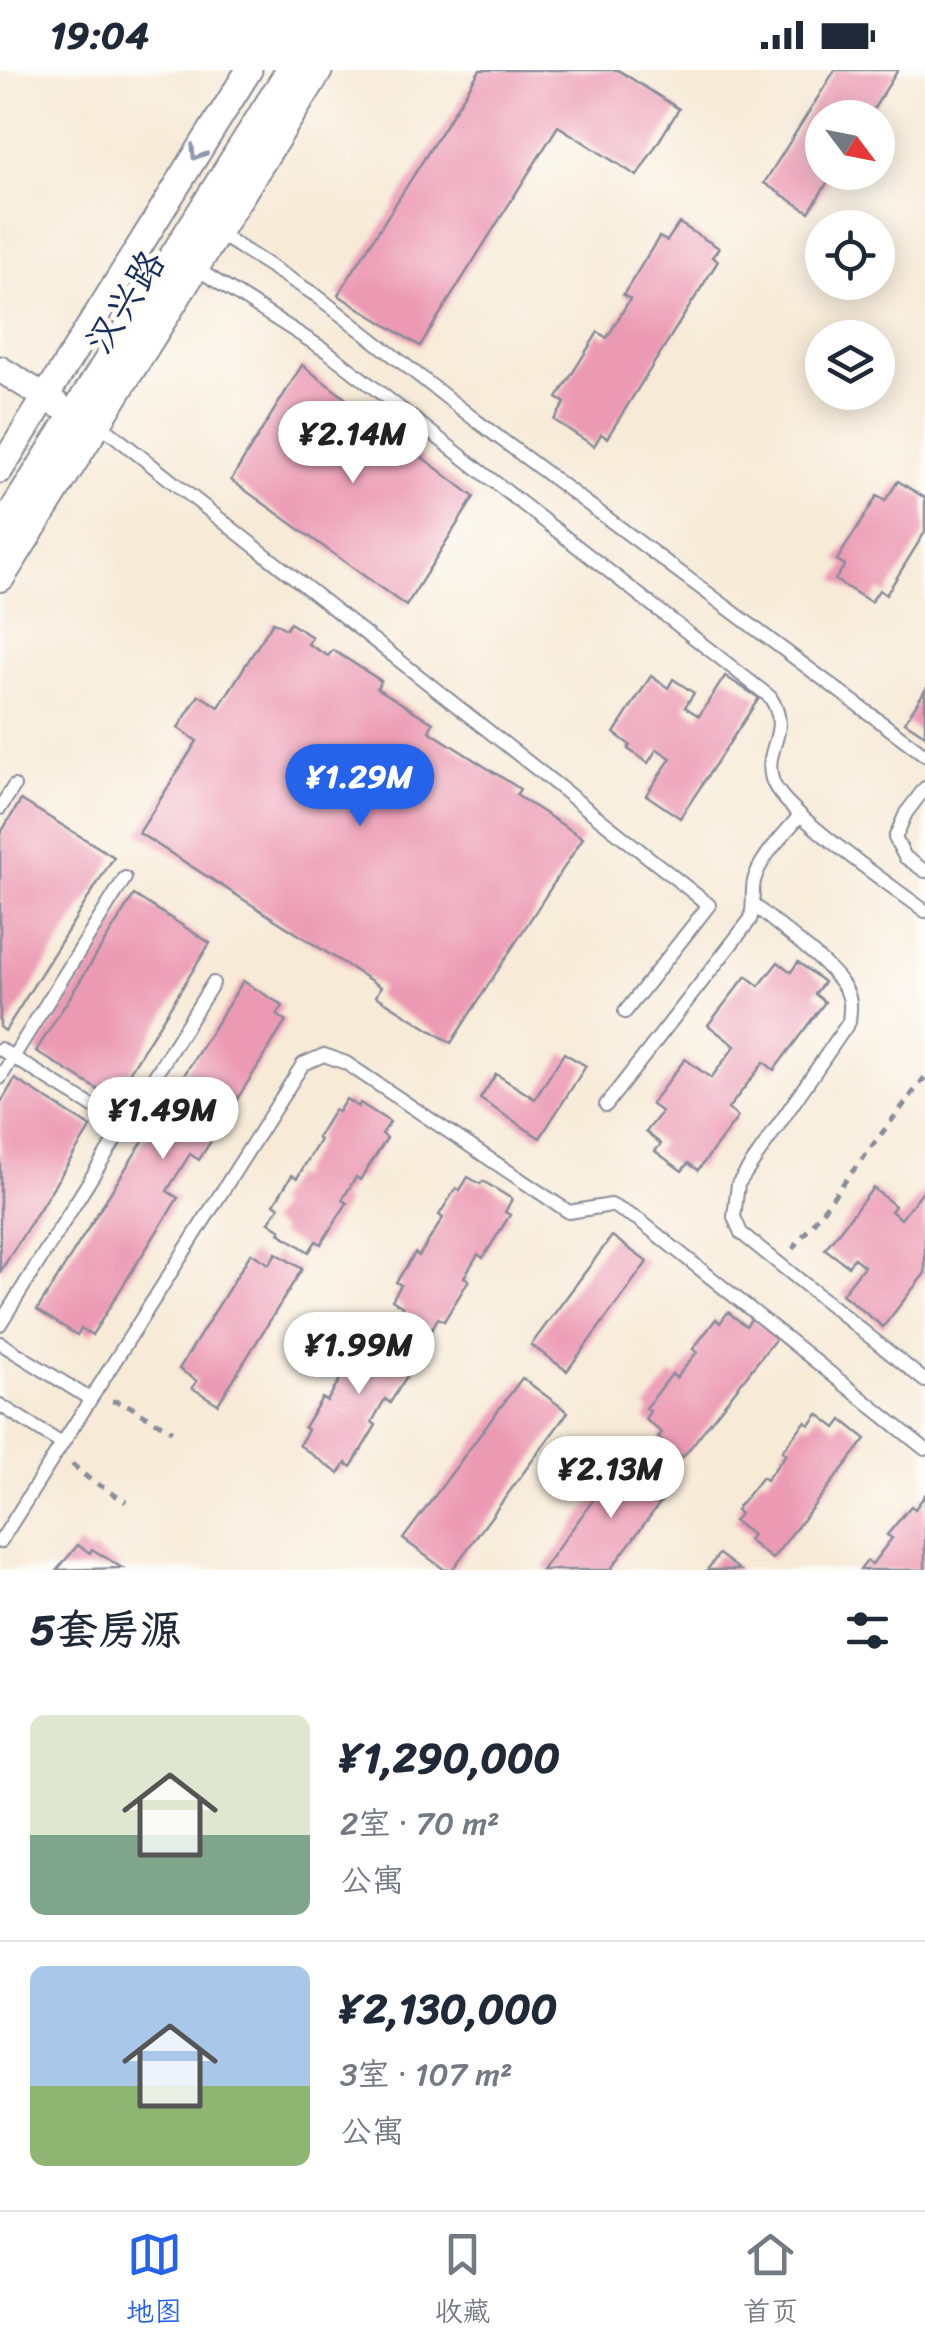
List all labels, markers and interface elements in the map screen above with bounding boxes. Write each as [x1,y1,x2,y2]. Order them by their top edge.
text: 19:04 [50,2,149,69]
north arrow [805,100,895,190]
map controls [805,100,895,410]
one-way arrow [191,142,210,160]
button: locate [805,210,895,300]
street label: 汉兴路 [67,236,184,368]
button: layers [805,320,895,410]
pin: ¥2.14M [272,401,434,486]
text: ¥2.14M [300,405,406,462]
pin: ¥1.29M [279,744,441,829]
text: ¥1.29M [307,748,413,805]
pin: ¥1.49M [82,1077,244,1162]
text: ¥1.49M [110,1081,216,1138]
pin: ¥1.99M [278,1312,440,1397]
text: ¥1.99M [306,1316,412,1373]
pin: ¥2.13M [530,1436,692,1521]
text: ¥2.13M [559,1440,663,1497]
text: 5套房源 [30,1593,182,1667]
icon: filters [840,1603,895,1658]
text: ¥1,290,000 [340,1721,560,1795]
icon: home [110,1755,230,1875]
text: 2室 · 70 m² [340,1795,500,1852]
text: 公寓 [340,1852,404,1909]
text: ¥2,130,000 [340,1972,557,2046]
icon: home [110,2006,230,2126]
text: 3室 · 107 m² [340,2046,512,2103]
text: 公寓 [340,2103,404,2160]
tab: 地图 [126,2227,182,2336]
tab: 收藏 [434,2227,491,2336]
tab: 首页 [743,2227,799,2336]

